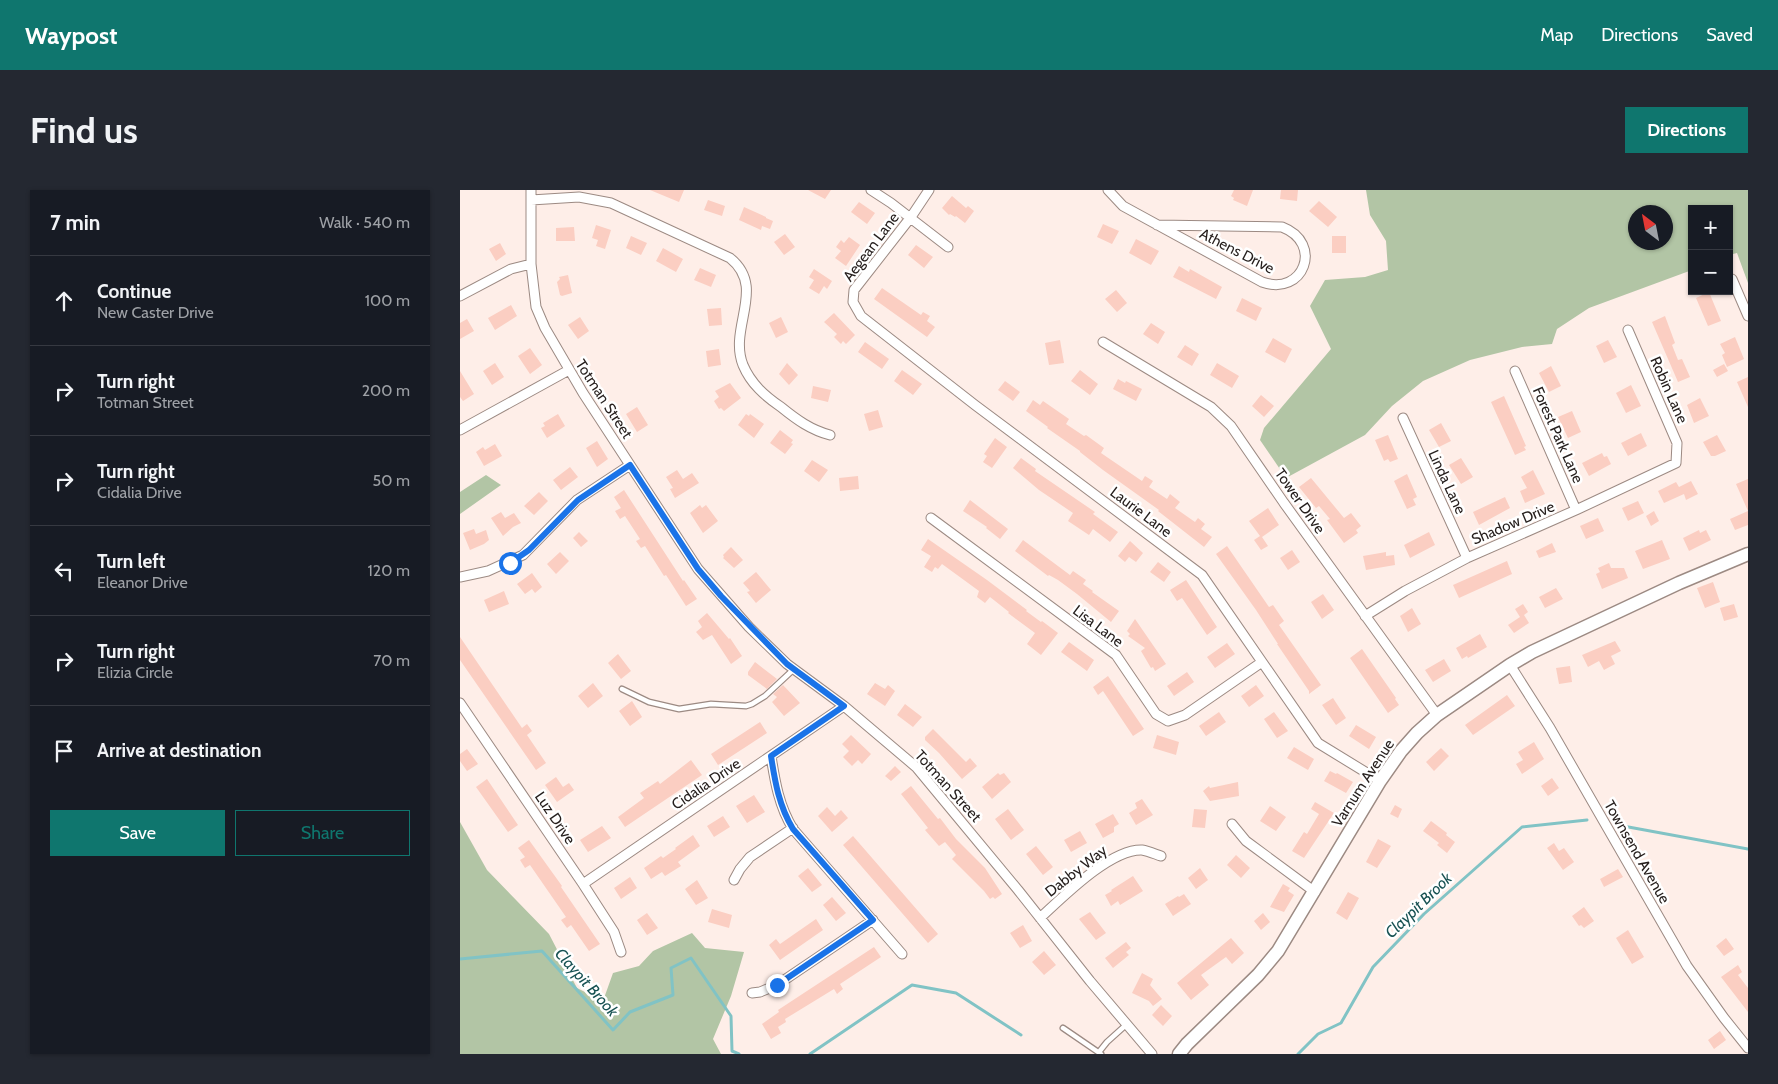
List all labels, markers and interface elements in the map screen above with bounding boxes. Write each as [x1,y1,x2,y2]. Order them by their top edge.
text: Waypost [25,21,117,50]
text: Map [1540,24,1573,46]
text: Directions [1601,24,1678,46]
text: Saved [1706,24,1753,46]
button: Directions [1625,107,1748,153]
text: Find us [30,109,138,152]
north arrow [1628,205,1673,250]
map controls [1688,205,1733,295]
button: + [1688,205,1733,250]
street label: Aegean Lane [839,209,903,285]
text: 7 min [50,210,100,235]
text: Walk · 540 m [319,213,410,232]
street label: Athens Drive [1197,225,1278,278]
button: − [1688,250,1733,295]
text: Continue [97,280,171,303]
icon: ahead [50,287,78,315]
text: 100 m [365,291,410,310]
text: New Caster Drive [97,303,214,322]
street label: Robin Lane [1646,354,1692,426]
street label: Totman Street [572,356,636,442]
text: Turn right [97,370,175,393]
icon: right [50,377,78,405]
text: 200 m [362,381,410,400]
street label: Forest Park Lane [1529,384,1587,486]
text: Totman Street [97,393,194,412]
street label: Linda Lane [1424,447,1470,517]
text: Turn right [97,460,175,483]
street label: Tower Drive [1271,465,1329,537]
icon: right [50,467,78,495]
text: 50 m [373,471,410,490]
text: Cidalia Drive [97,483,182,502]
street label: Laurie Lane [1107,483,1176,541]
street label: Shadow Drive [1469,497,1557,549]
text: Turn left [97,550,165,573]
route start [499,552,522,575]
icon: left [50,557,78,585]
text: 120 m [368,561,410,580]
text: Eleanor Drive [97,573,188,592]
street label: Lisa Lane [1069,601,1127,651]
text: Turn right [97,640,175,663]
icon: right [50,647,78,675]
text: 70 m [373,651,410,670]
text: Elizia Circle [97,663,173,682]
street label: Varnum Avenue [1328,736,1398,830]
icon: arrive [50,737,78,765]
text: Arrive at destination [97,739,261,762]
street label: Totman Street [911,746,985,826]
street label: Cidalia Drive [668,754,744,814]
street label: Luz Drive [531,788,579,848]
street label: Townsend Avenue [1600,797,1674,907]
button: Save [50,810,225,856]
button: Share [235,810,410,856]
street label: Dabby Way [1042,841,1111,901]
water label: Claypit Brook [1381,868,1457,942]
water label: Claypit Brook [551,944,623,1021]
route end [766,974,789,997]

